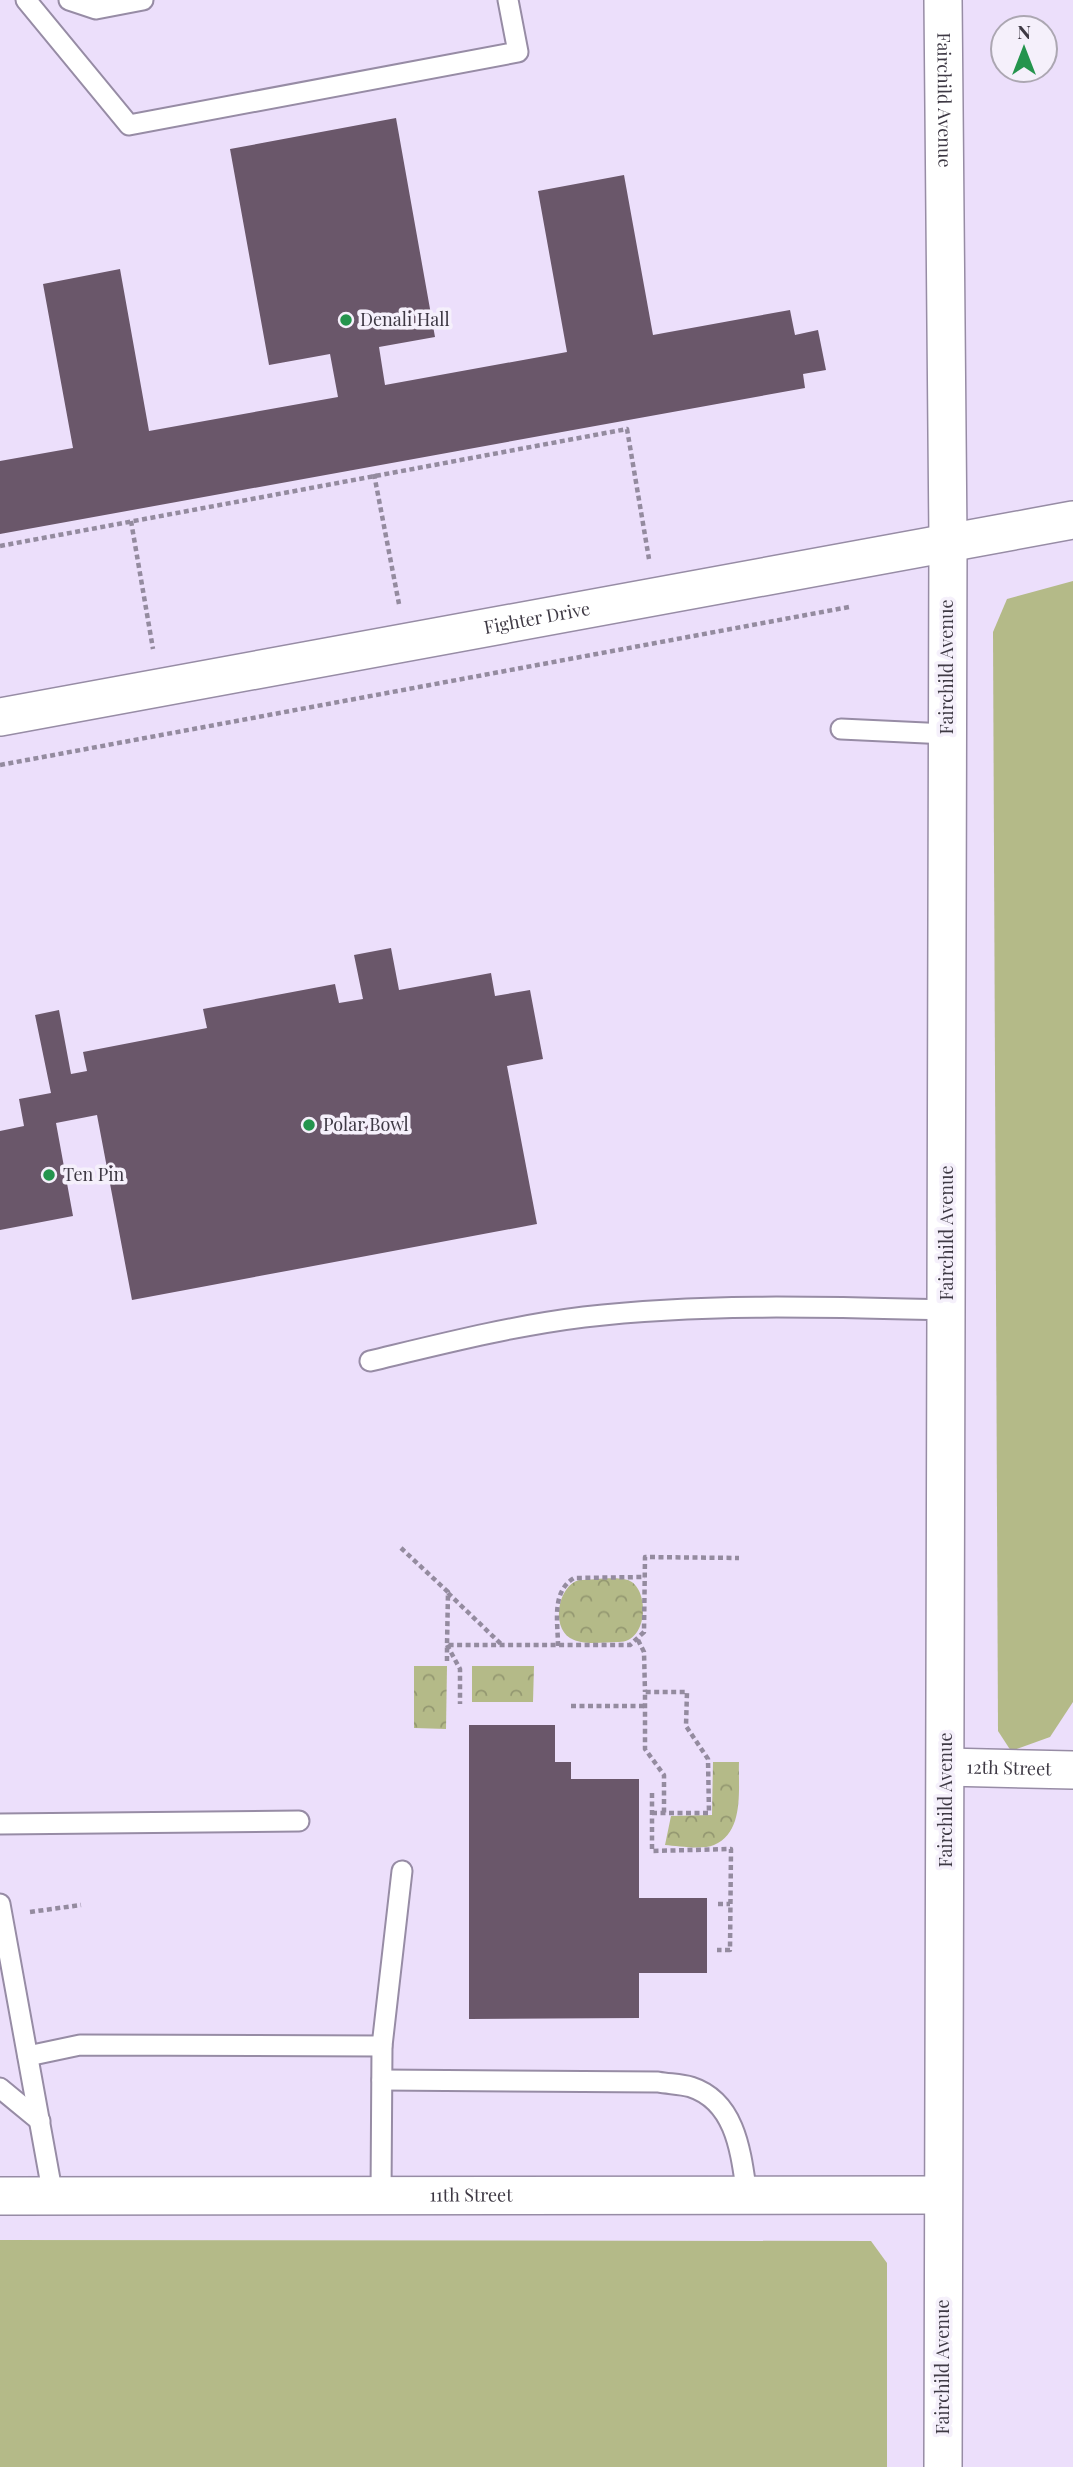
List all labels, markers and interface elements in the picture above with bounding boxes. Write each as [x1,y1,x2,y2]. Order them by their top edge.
north arrow [989,14,1059,84]
text: N [1017,18,1031,44]
street label: Fairchild Avenue [932,32,958,168]
place label: Denali Hall [360,307,450,331]
marker: Denali Hall [338,312,354,328]
street label: Fighter Drive [482,596,592,639]
street label: Fairchild Avenue [934,599,958,735]
place label: Polar Bowl [323,1112,409,1136]
marker: Polar Bowl [301,1117,317,1133]
place label: Ten Pin [63,1162,125,1186]
street label: Fairchild Avenue [934,1165,958,1301]
marker: Ten Pin [41,1167,57,1183]
street label: Fairchild Avenue [933,1732,957,1868]
street label: 12th Street [966,1754,1052,1781]
street label: 11th Street [429,2182,513,2207]
street label: Fairchild Avenue [930,2299,954,2435]

